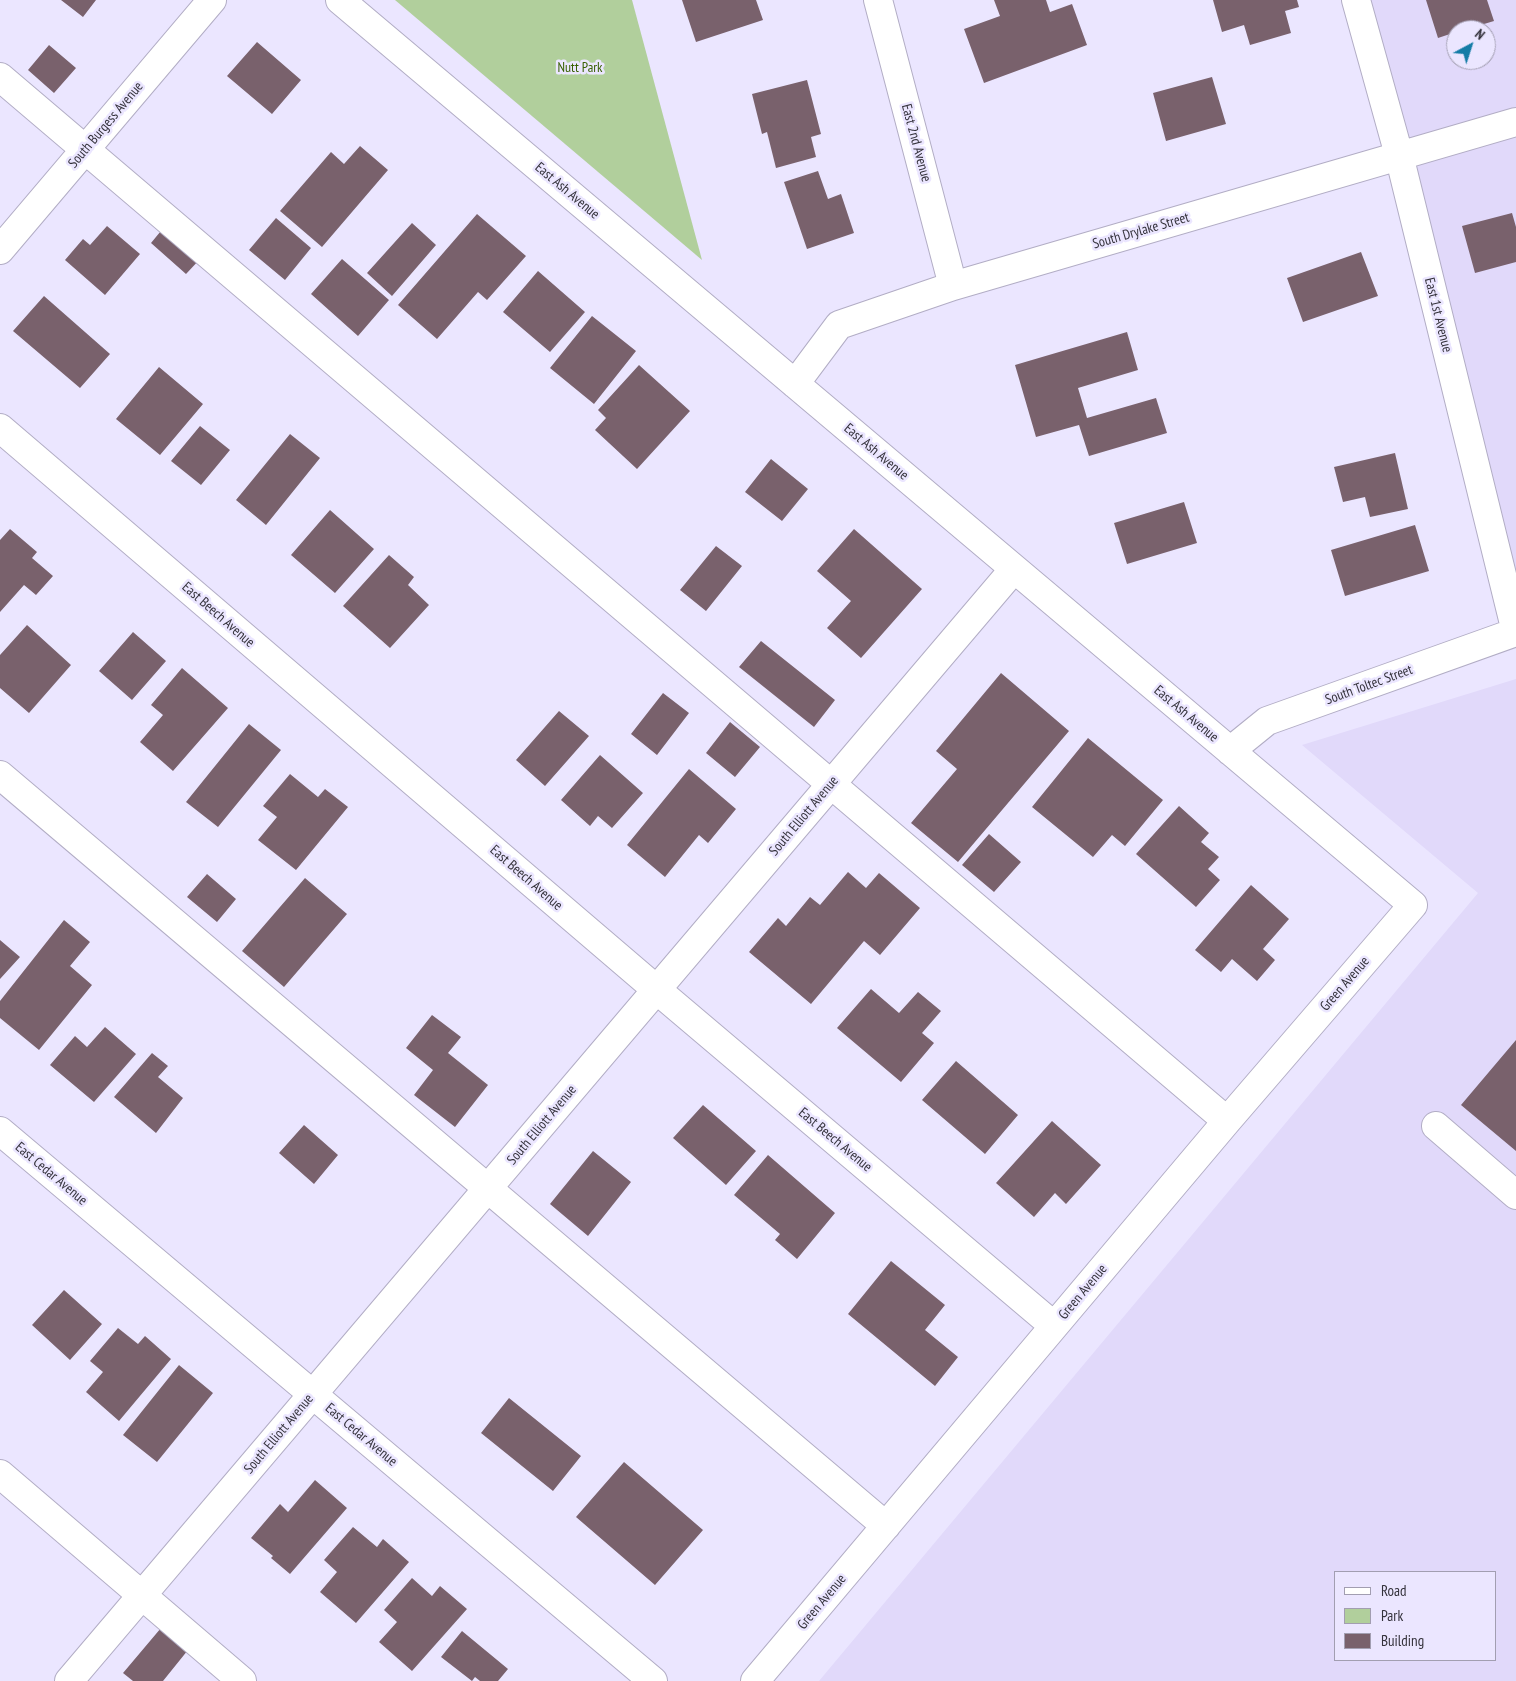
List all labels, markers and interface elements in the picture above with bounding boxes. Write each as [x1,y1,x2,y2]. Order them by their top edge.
north arrow [1446,20,1496,70]
text: N [1471,25,1489,44]
park label: Nutt Park [557,60,603,76]
street label: South Burgess Avenue [65,79,147,171]
street label: East 2nd Avenue [898,102,934,184]
street label: East Ash Avenue [531,159,603,223]
street label: South Drylake Street [1091,209,1191,253]
street label: East 1st Avenue [1421,276,1455,354]
street label: East Ash Avenue [840,420,912,484]
street label: East Beech Avenue [178,579,258,651]
street label: South Toltec Street [1323,661,1415,709]
street label: East Ash Avenue [1150,682,1222,746]
street label: South Elliott Avenue [766,773,842,859]
street label: East Beech Avenue [486,842,566,914]
street label: Green Avenue [1317,953,1373,1015]
street label: South Elliott Avenue [504,1082,580,1168]
street label: East Beech Avenue [795,1104,875,1176]
street label: East Cedar Avenue [12,1139,90,1209]
street label: Green Avenue [1055,1261,1111,1323]
street label: South Elliott Avenue [241,1391,317,1477]
street label: East Cedar Avenue [322,1400,400,1470]
street label: Green Avenue [794,1571,850,1633]
legend [1334,1571,1496,1661]
text: Road [1381,1581,1407,1600]
text: Park [1381,1606,1403,1625]
text: Building [1381,1631,1424,1650]

